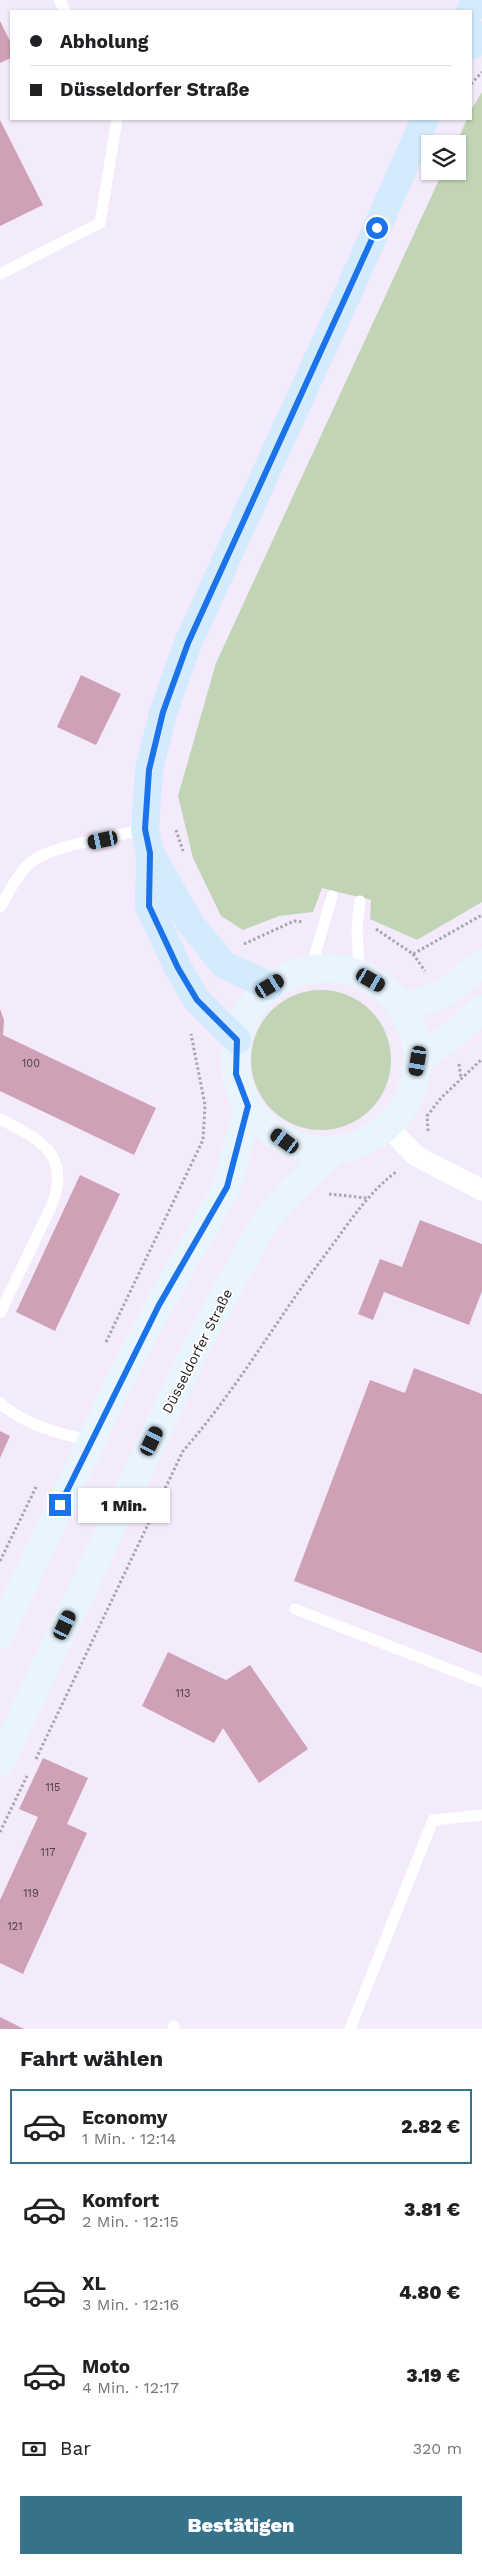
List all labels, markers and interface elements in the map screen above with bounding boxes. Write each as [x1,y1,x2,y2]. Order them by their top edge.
text: Abholung [60,30,148,53]
text: Düsseldorfer Straße [60,78,249,101]
map controls [421,135,466,180]
button: layers [421,135,466,180]
route start [366,217,388,239]
car [86,830,119,850]
car [354,966,387,994]
car [253,972,286,1000]
car [408,1045,427,1077]
house number: 100 [22,1057,40,1070]
car [268,1126,301,1156]
street label: Düsseldorfer Straße [159,1286,235,1416]
car [138,1424,165,1458]
callout: 1 Min. [78,1488,170,1522]
route end [49,1494,71,1516]
text: 1 Min. [101,1496,147,1515]
car [51,1608,78,1642]
house number: 113 [176,1687,191,1700]
house number: 115 [46,1781,60,1794]
house number: 117 [41,1846,55,1859]
house number: 119 [23,1887,39,1900]
house number: 121 [8,1920,23,1933]
text: Fahrt wählen [20,2046,163,2071]
icon: car [22,2104,67,2149]
text: Economy [82,2106,167,2129]
text: 2.82 € [401,2115,460,2138]
text: 1 Min. · 12:14 [82,2129,176,2148]
icon: car [22,2187,67,2232]
text: Komfort [82,2189,159,2212]
text: 3.81 € [404,2198,460,2221]
text: 2 Min. · 12:15 [82,2212,179,2231]
icon: car [22,2270,67,2315]
text: XL [82,2272,106,2295]
text: 4.80 € [399,2281,460,2304]
text: 3 Min. · 12:16 [82,2295,179,2314]
icon: car [22,2353,67,2398]
text: Moto [82,2355,130,2378]
text: 3.19 € [406,2364,460,2387]
text: 4 Min. · 12:17 [82,2378,179,2397]
icon: cash [20,2435,48,2463]
text: Bar [60,2437,91,2460]
text: 320 m [413,2439,462,2458]
button: Bestätigen [20,2496,462,2554]

